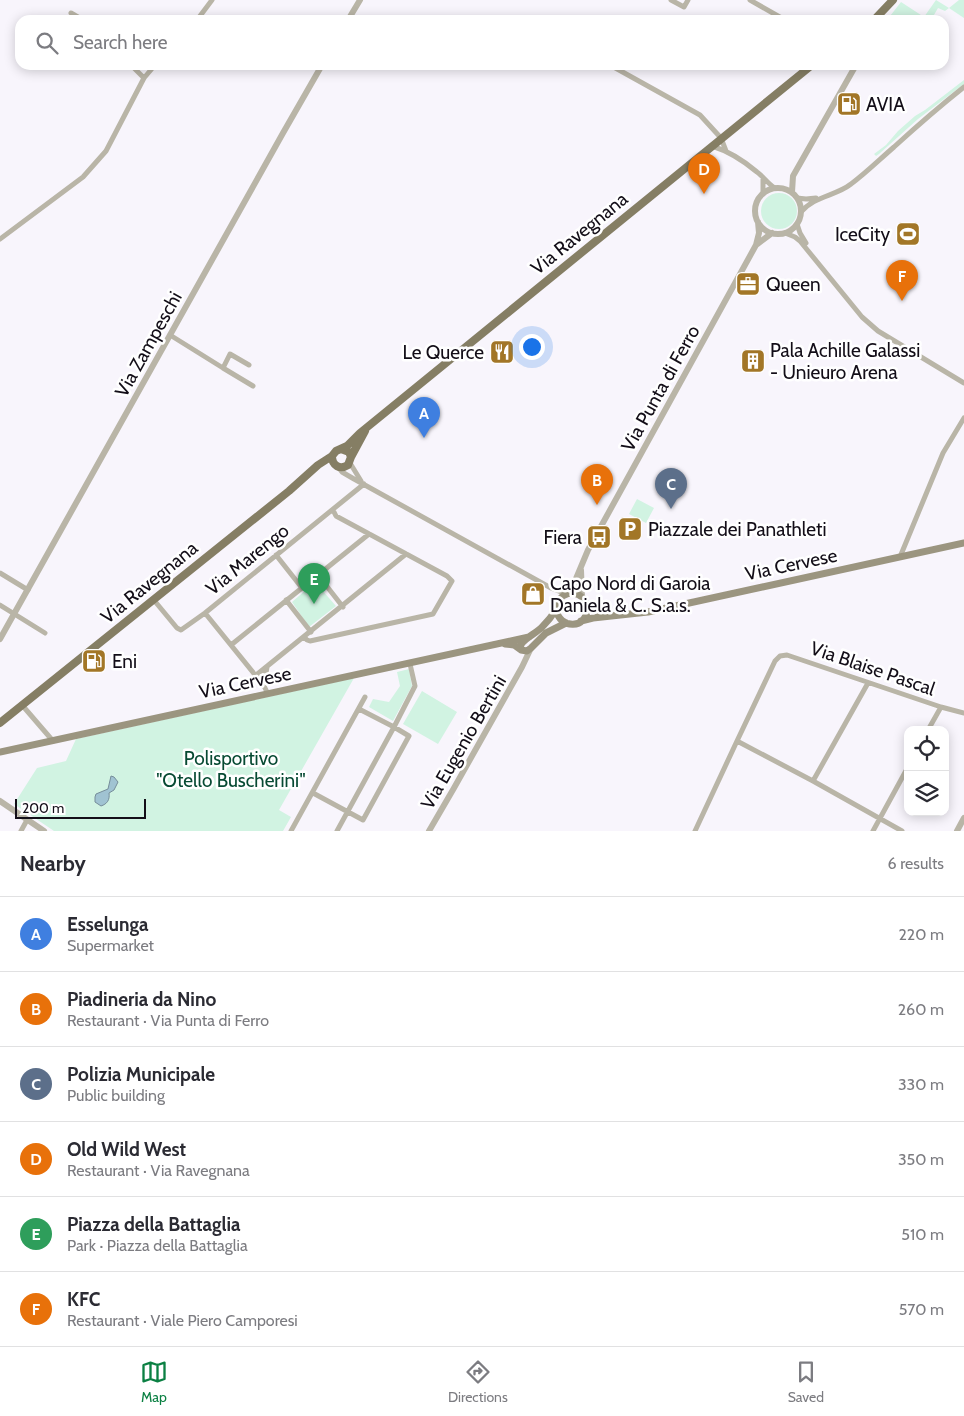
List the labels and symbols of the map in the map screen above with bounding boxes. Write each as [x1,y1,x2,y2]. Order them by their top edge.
fuel station icon: AVIA [836,91,862,117]
place label: AVIA [866,93,905,116]
pin: D [688,153,720,194]
street label: Via Ravegnana [526,187,632,279]
sports icon: IceCity [895,221,921,247]
place label: IceCity [835,223,890,246]
pin: F [886,260,918,301]
office icon: Queen [735,271,761,297]
place label: Queen [766,273,821,296]
street label: Via Zampeschi [110,287,187,401]
street label: Via Punta di Ferro [616,321,705,455]
your location [519,334,545,360]
restaurant icon: Le Querce [489,339,515,365]
place label: Pala Achille Galassi - Unieuro Arena [770,339,920,384]
place label: Le Querce [402,341,484,364]
building icon: Pala Achille Galassi - Unieuro Arena [740,348,766,374]
pin: A [408,397,440,438]
pin: B [581,464,613,505]
pin: C [655,468,687,509]
parking icon: Piazzale dei Panathleti [617,516,643,542]
place label: Piazzale dei Panathleti [648,518,826,541]
street label: Via Marengo [201,519,294,600]
bus stop icon: Fiera [586,524,612,550]
place label: Fiera [543,526,582,549]
street label: Via Ravegnana [96,536,202,628]
street label: Via Cervese [743,543,839,585]
pin: E [298,563,330,604]
place label: Capo Nord di Garoia Daniela & C. S.a.s. [550,572,710,617]
shop icon: Capo Nord di Garoia Daniela & C. S.a.s. [520,581,546,607]
street label: Via Blaise Pascal [807,636,939,701]
fuel station icon: Eni [81,648,107,674]
place label: Eni [112,650,137,673]
street label: Via Cervese [197,661,293,703]
street label: Via Eugenio Bertini [416,671,511,813]
park label: Polisportivo "Otello Buscherini" [156,747,306,792]
scale bar [15,796,146,819]

